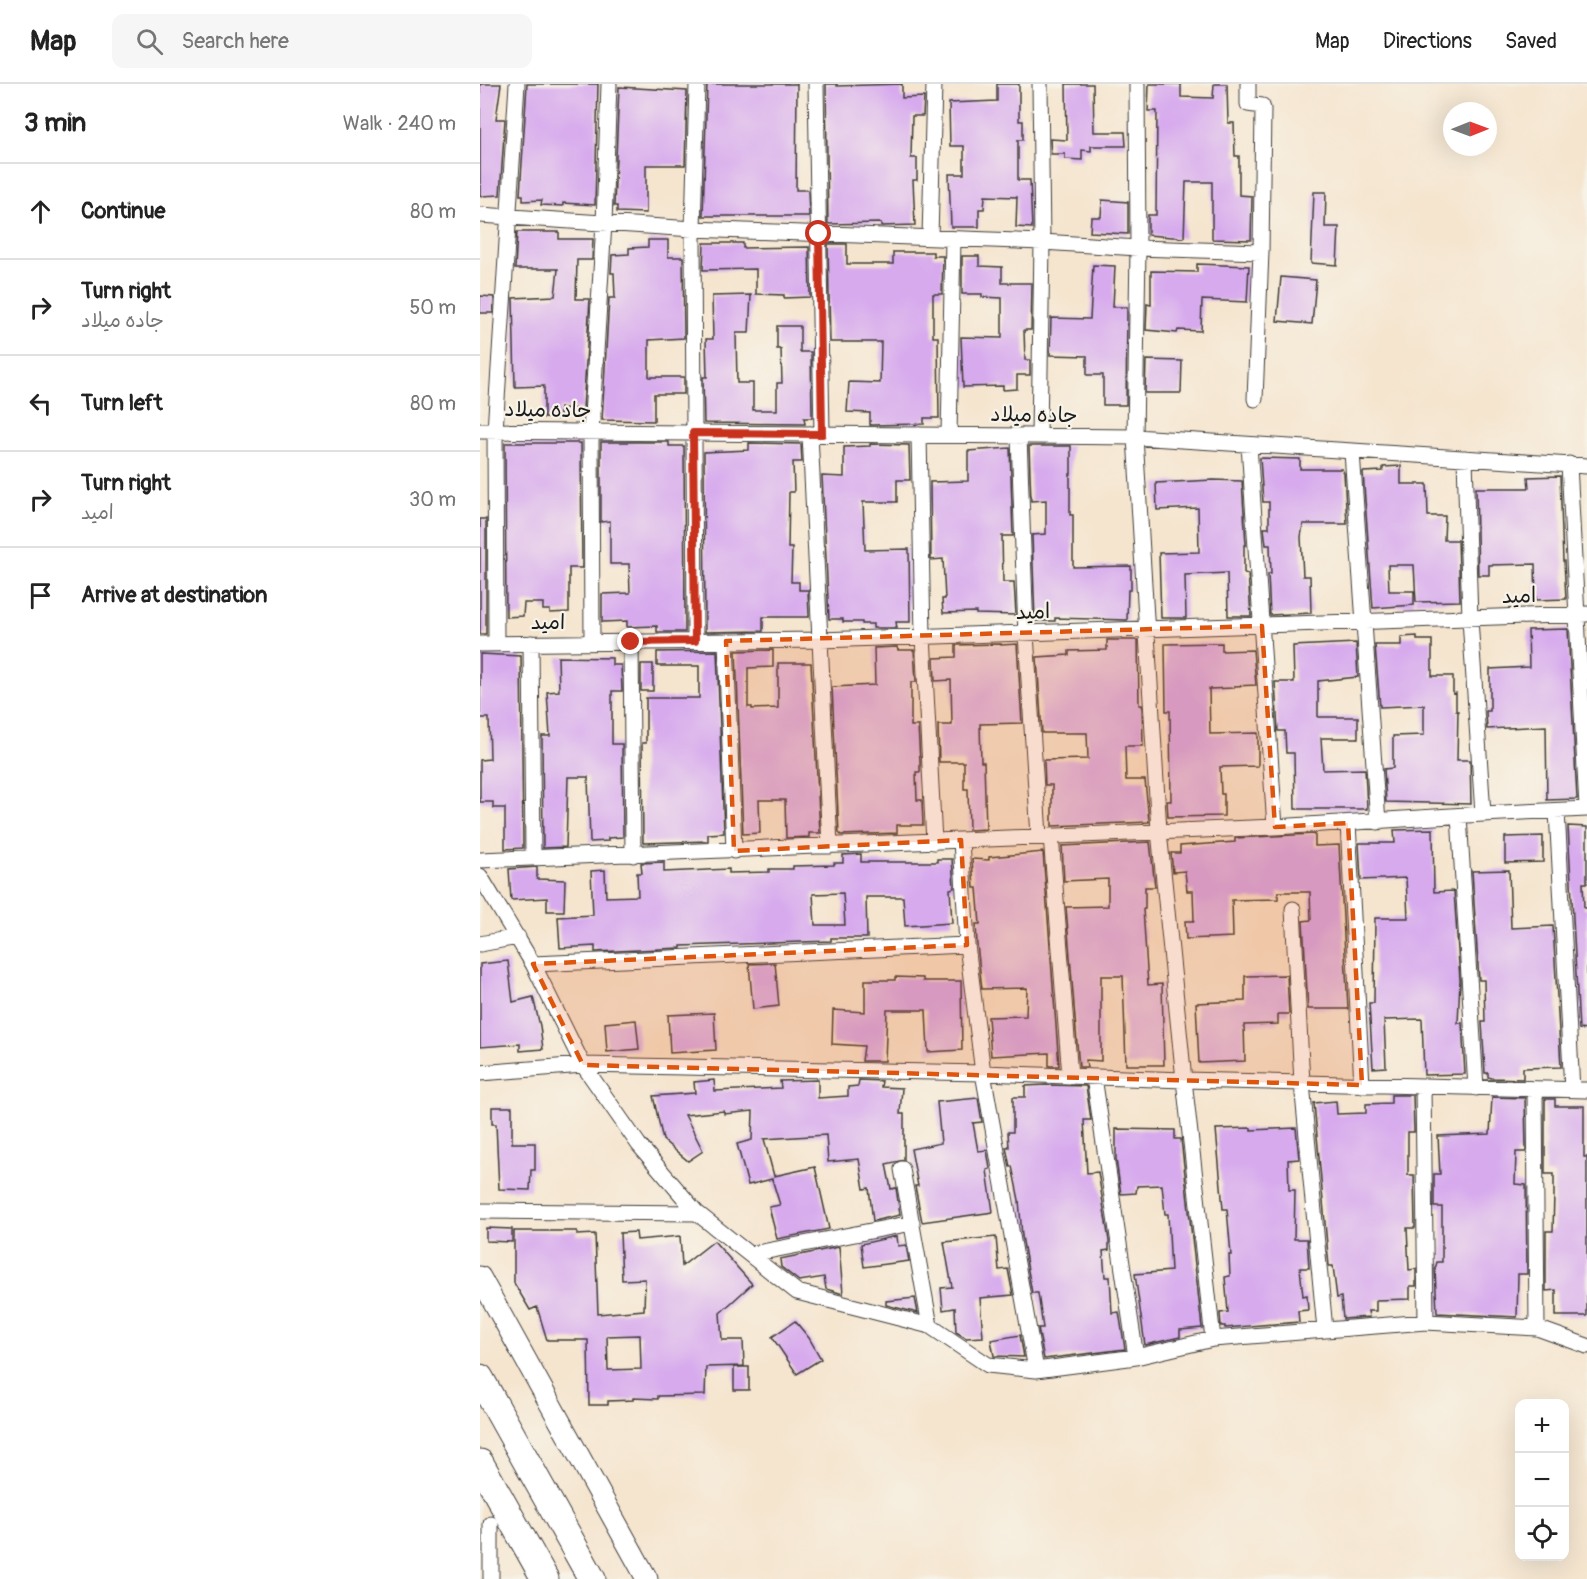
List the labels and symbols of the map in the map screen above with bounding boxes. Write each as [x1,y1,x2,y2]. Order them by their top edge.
north arrow [1443,102,1497,156]
route start [805,220,831,246]
street label: جاده میلاد [504,396,592,424]
street label: جاده میلاد [990,401,1078,429]
street label: امید [1501,582,1537,610]
street label: امید [1015,598,1051,626]
street label: امید [531,609,565,636]
route end [617,628,643,654]

